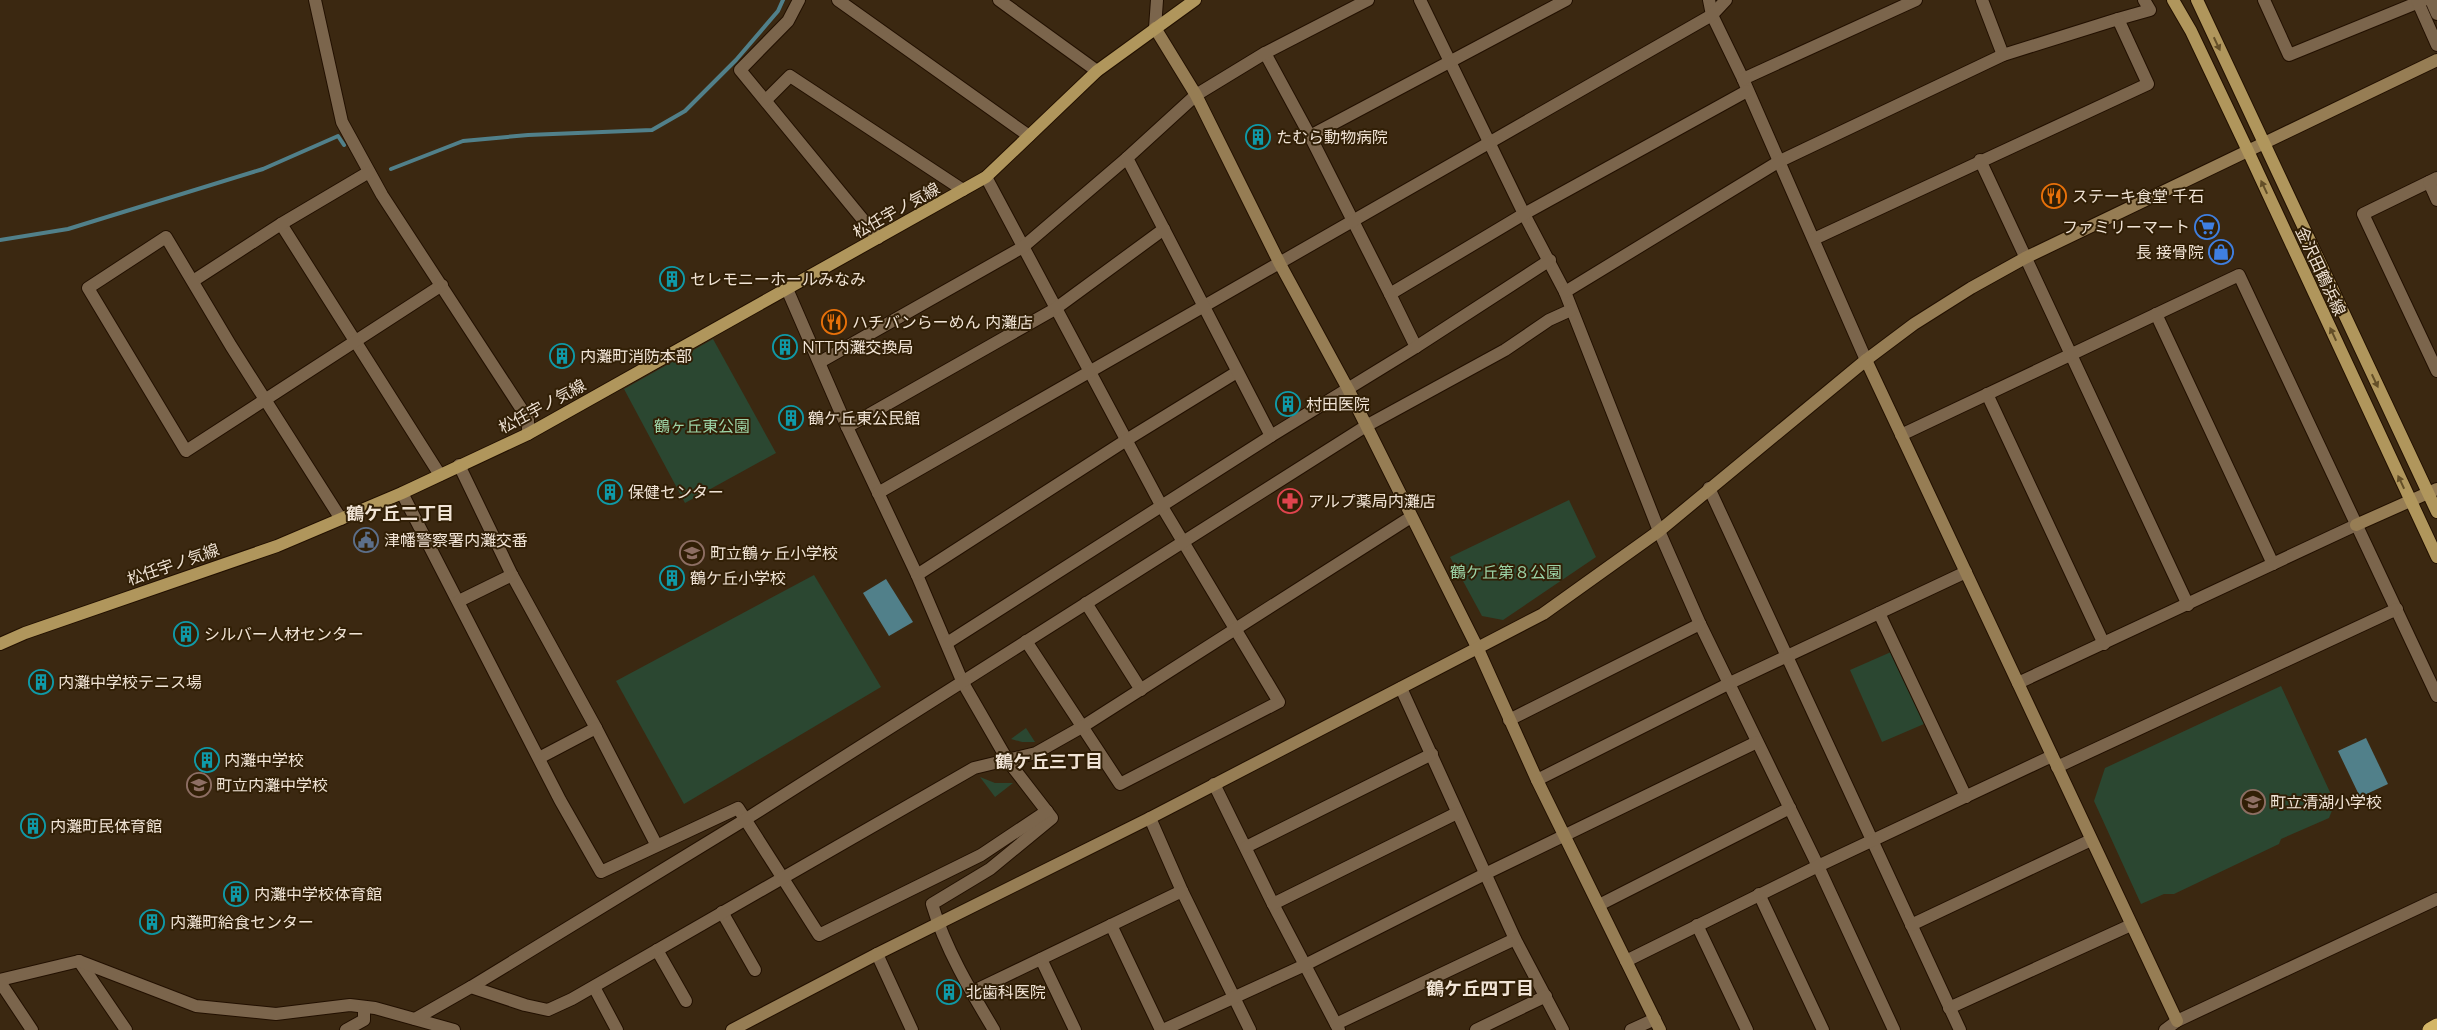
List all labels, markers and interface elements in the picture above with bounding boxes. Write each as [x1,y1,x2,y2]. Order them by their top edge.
one-way arrow [2213,37,2221,51]
building icon: たむら動物病院 [1245,124,1271,150]
place label: たむら動物病院 [1276,128,1388,147]
street label: 松任宇ノ気線 [850,179,943,242]
one-way arrow [2260,180,2268,194]
restaurant icon: ステーキ食堂 千石 [2041,183,2067,209]
place label: ステーキ食堂 千石 [2072,187,2204,206]
supermarket icon: ファミリーマート [2194,214,2220,240]
place label: ファミリーマート [2062,218,2190,237]
street label: 金沢田鶴浜線 [2292,224,2349,319]
shop icon: 長 接骨院 [2208,239,2234,265]
place label: 長 接骨院 [2136,243,2204,262]
building icon: セレモニーホールみなみ [659,266,685,292]
place label: セレモニーホールみなみ [690,270,866,289]
restaurant icon: ハチバンらーめん 内灘店 [821,309,847,335]
place label: ハチバンらーめん 内灘店 [852,313,1033,332]
one-way arrow [2329,327,2337,341]
building icon: NTT内灘交換局 [772,334,798,360]
place label: NTT内灘交換局 [802,338,914,357]
building icon: 内灘町消防本部 [549,343,575,369]
place label: 内灘町消防本部 [580,347,692,366]
one-way arrow [2371,374,2379,389]
street label: 松任宇ノ気線 [495,376,589,437]
building icon: 村田医院 [1275,391,1301,417]
place label: 村田医院 [1306,395,1370,414]
building icon: 鶴ケ丘東公民館 [778,405,804,431]
place label: 鶴ケ丘東公民館 [808,409,920,428]
park label: 鶴ヶ丘東公園 [654,417,750,436]
one-way arrow [2397,475,2405,489]
building icon: 保健センター [597,479,623,505]
place label: 保健センター [628,483,724,502]
pharmacy icon: アルプ薬局内灘店 [1277,488,1303,514]
place label: アルプ薬局内灘店 [1308,492,1436,511]
district label: 鶴ケ丘二丁目 [346,503,454,525]
public building icon: 津幡警察署内灘交番 [353,527,379,553]
place label: 津幡警察署内灘交番 [384,531,528,550]
street label: 松任宇ノ気線 [125,540,222,589]
school or university icon: 町立鶴ヶ丘小学校 [679,540,705,566]
place label: 町立鶴ヶ丘小学校 [710,544,838,563]
park label: 鶴ケ丘第８公園 [1450,563,1562,582]
building icon: 鶴ケ丘小学校 [659,565,685,591]
place label: 鶴ケ丘小学校 [690,569,786,588]
building icon: シルバー人材センター [173,621,199,647]
place label: シルバー人材センター [204,625,364,644]
building icon: 内灘中学校テニス場 [28,669,54,695]
place label: 内灘中学校テニス場 [58,673,202,692]
building icon: 内灘中学校 [194,747,220,773]
place label: 内灘中学校 [224,751,304,770]
district label: 鶴ケ丘三丁目 [995,751,1103,773]
school or university icon: 町立内灘中学校 [186,772,212,798]
place label: 町立内灘中学校 [216,776,328,795]
school or university icon: 町立清湖小学校 [2240,789,2266,815]
place label: 町立清湖小学校 [2270,793,2382,812]
building icon: 内灘町民体育館 [20,813,46,839]
place label: 内灘町民体育館 [50,817,162,836]
building icon: 内灘中学校体育館 [223,881,249,907]
place label: 内灘中学校体育館 [254,885,382,904]
building icon: 内灘町給食センター [139,909,165,935]
place label: 内灘町給食センター [170,913,314,932]
district label: 鶴ケ丘四丁目 [1426,978,1534,1000]
building icon: 北歯科医院 [936,979,962,1005]
place label: 北歯科医院 [966,983,1046,1002]

